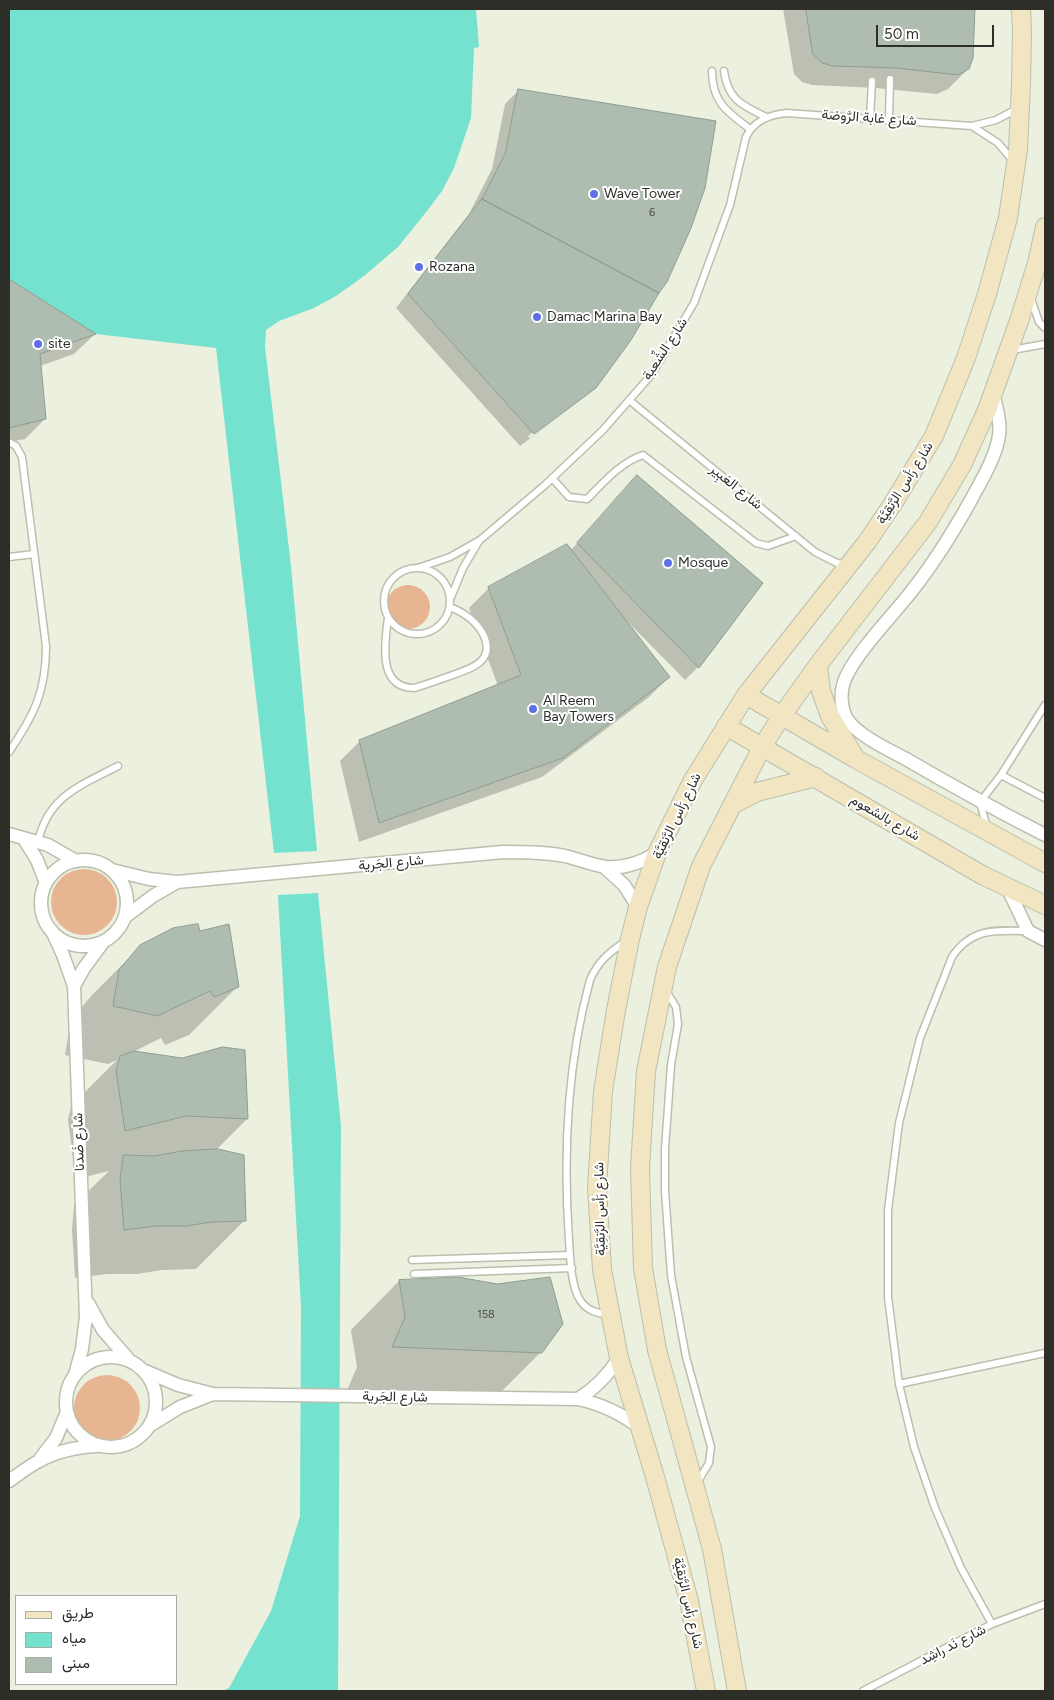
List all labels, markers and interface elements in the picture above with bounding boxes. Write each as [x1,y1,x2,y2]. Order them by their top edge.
scale bar [879,15,996,47]
text: 50 m [884,25,919,43]
street label: شارع غابة الرَّوضة [821,106,917,130]
place label: Wave Tower [604,186,680,202]
marker: Wave Tower [588,188,600,200]
house number: 6 [649,206,655,220]
place label: Rozana [429,259,475,275]
marker: Rozana [413,261,425,273]
place label: Damac Marina Bay [547,309,662,325]
marker: Damac Marina Bay [531,311,543,323]
street label: شارع الشِّعبة [639,315,691,383]
place label: site [48,336,71,352]
marker: site [32,338,44,350]
street label: شارع رَأس الرَّنقِيَّة [873,439,937,527]
street label: شارع العَبِير [706,461,766,513]
place label: Mosque [678,555,728,571]
marker: Mosque [662,557,674,569]
place label: Al Reem Bay Towers [543,693,614,726]
marker: Al Reem Bay Towers [527,703,539,715]
street label: شارع رَأس الرَّنقِيَّة [649,770,705,862]
street label: شارع بالشعوم [847,791,923,845]
street label: شارع الجَرية [358,852,424,874]
street label: شارع ضَدنا [70,1113,88,1171]
street label: شارع رَأس الرَّنقِيَّة [591,1162,609,1256]
house number: 158 [477,1308,495,1322]
street label: شارع الجَرية [362,1388,428,1406]
street label: شارع رَأس الرَّنقِيَّة [669,1555,707,1651]
legend [15,1595,178,1685]
text: طريق [62,1604,94,1622]
street label: شارع نَد راشِد [917,1621,989,1669]
text: مياه [62,1629,86,1647]
text: مبنى [62,1654,90,1672]

